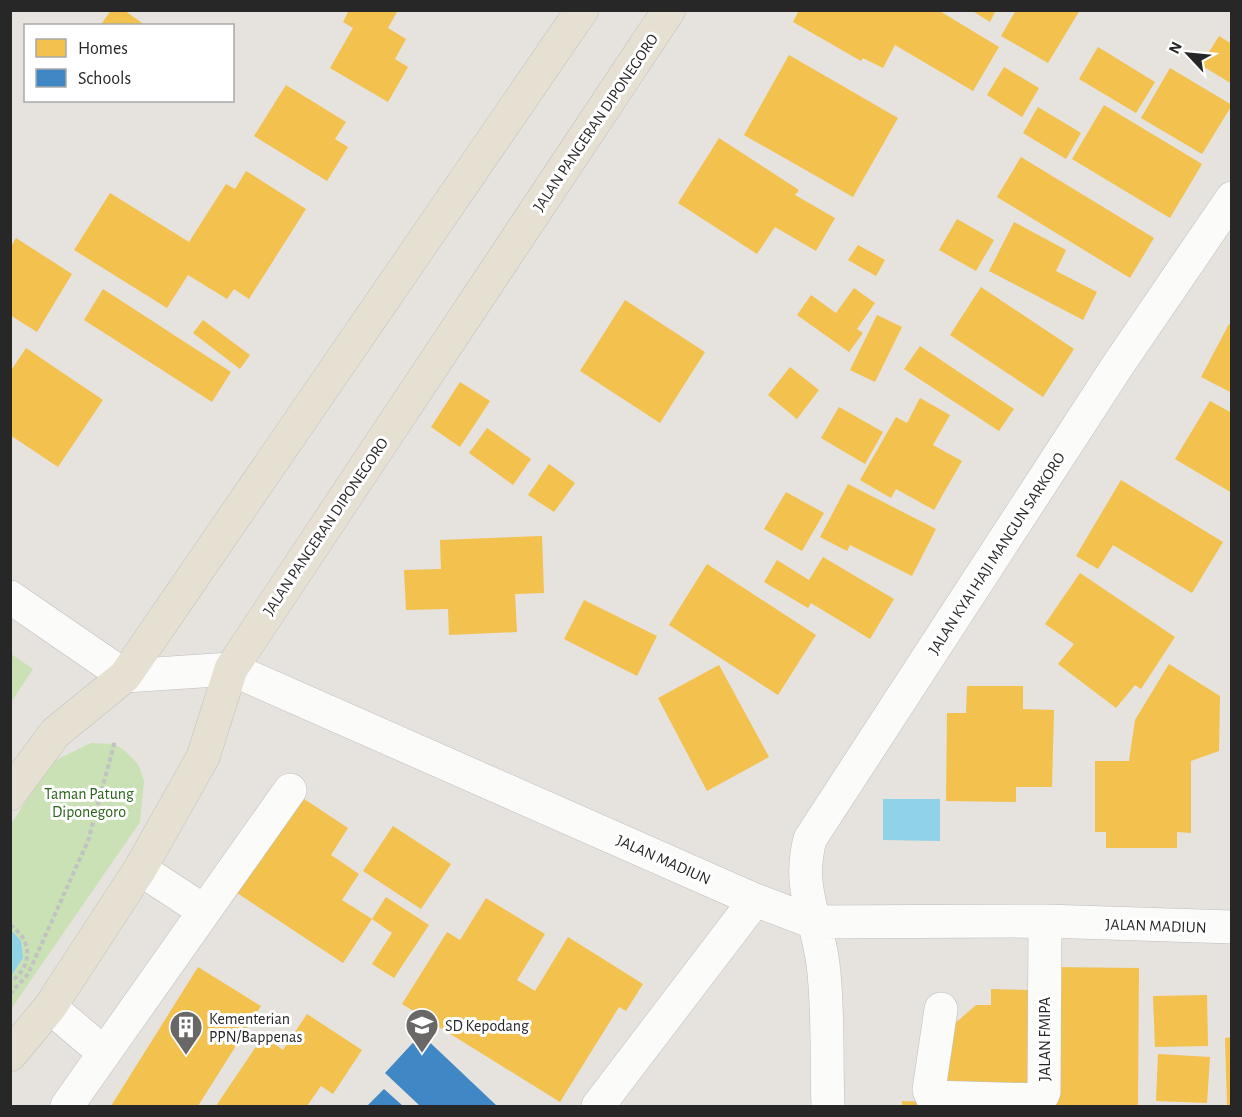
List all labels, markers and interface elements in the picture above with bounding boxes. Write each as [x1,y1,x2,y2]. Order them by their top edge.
legend [24,24,234,102]
north arrow [1158,24,1218,84]
street label: JALAN PANGERAN DIPONEGORO [530,31,661,214]
text: N [1166,39,1185,56]
text: Homes [78,40,128,58]
text: Schools [78,70,131,88]
street label: JALAN PANGERAN DIPONEGORO [260,435,391,618]
street label: JALAN KYAI HAJI MANGUN SARKORO [926,450,1068,657]
park label: Taman Patung Diponegoro [44,786,134,820]
street label: JALAN MADIUN [614,832,713,888]
street label: JALAN MADIUN [1105,916,1207,936]
street label: JALAN FMIPA [1037,997,1053,1081]
school or university icon: SD Kepodang [404,1007,440,1054]
building icon: Kementerian PPN/Bappenas [168,1009,204,1056]
place label: Kementerian PPN/Bappenas [209,1011,302,1045]
place label: SD Kepodang [445,1018,529,1034]

